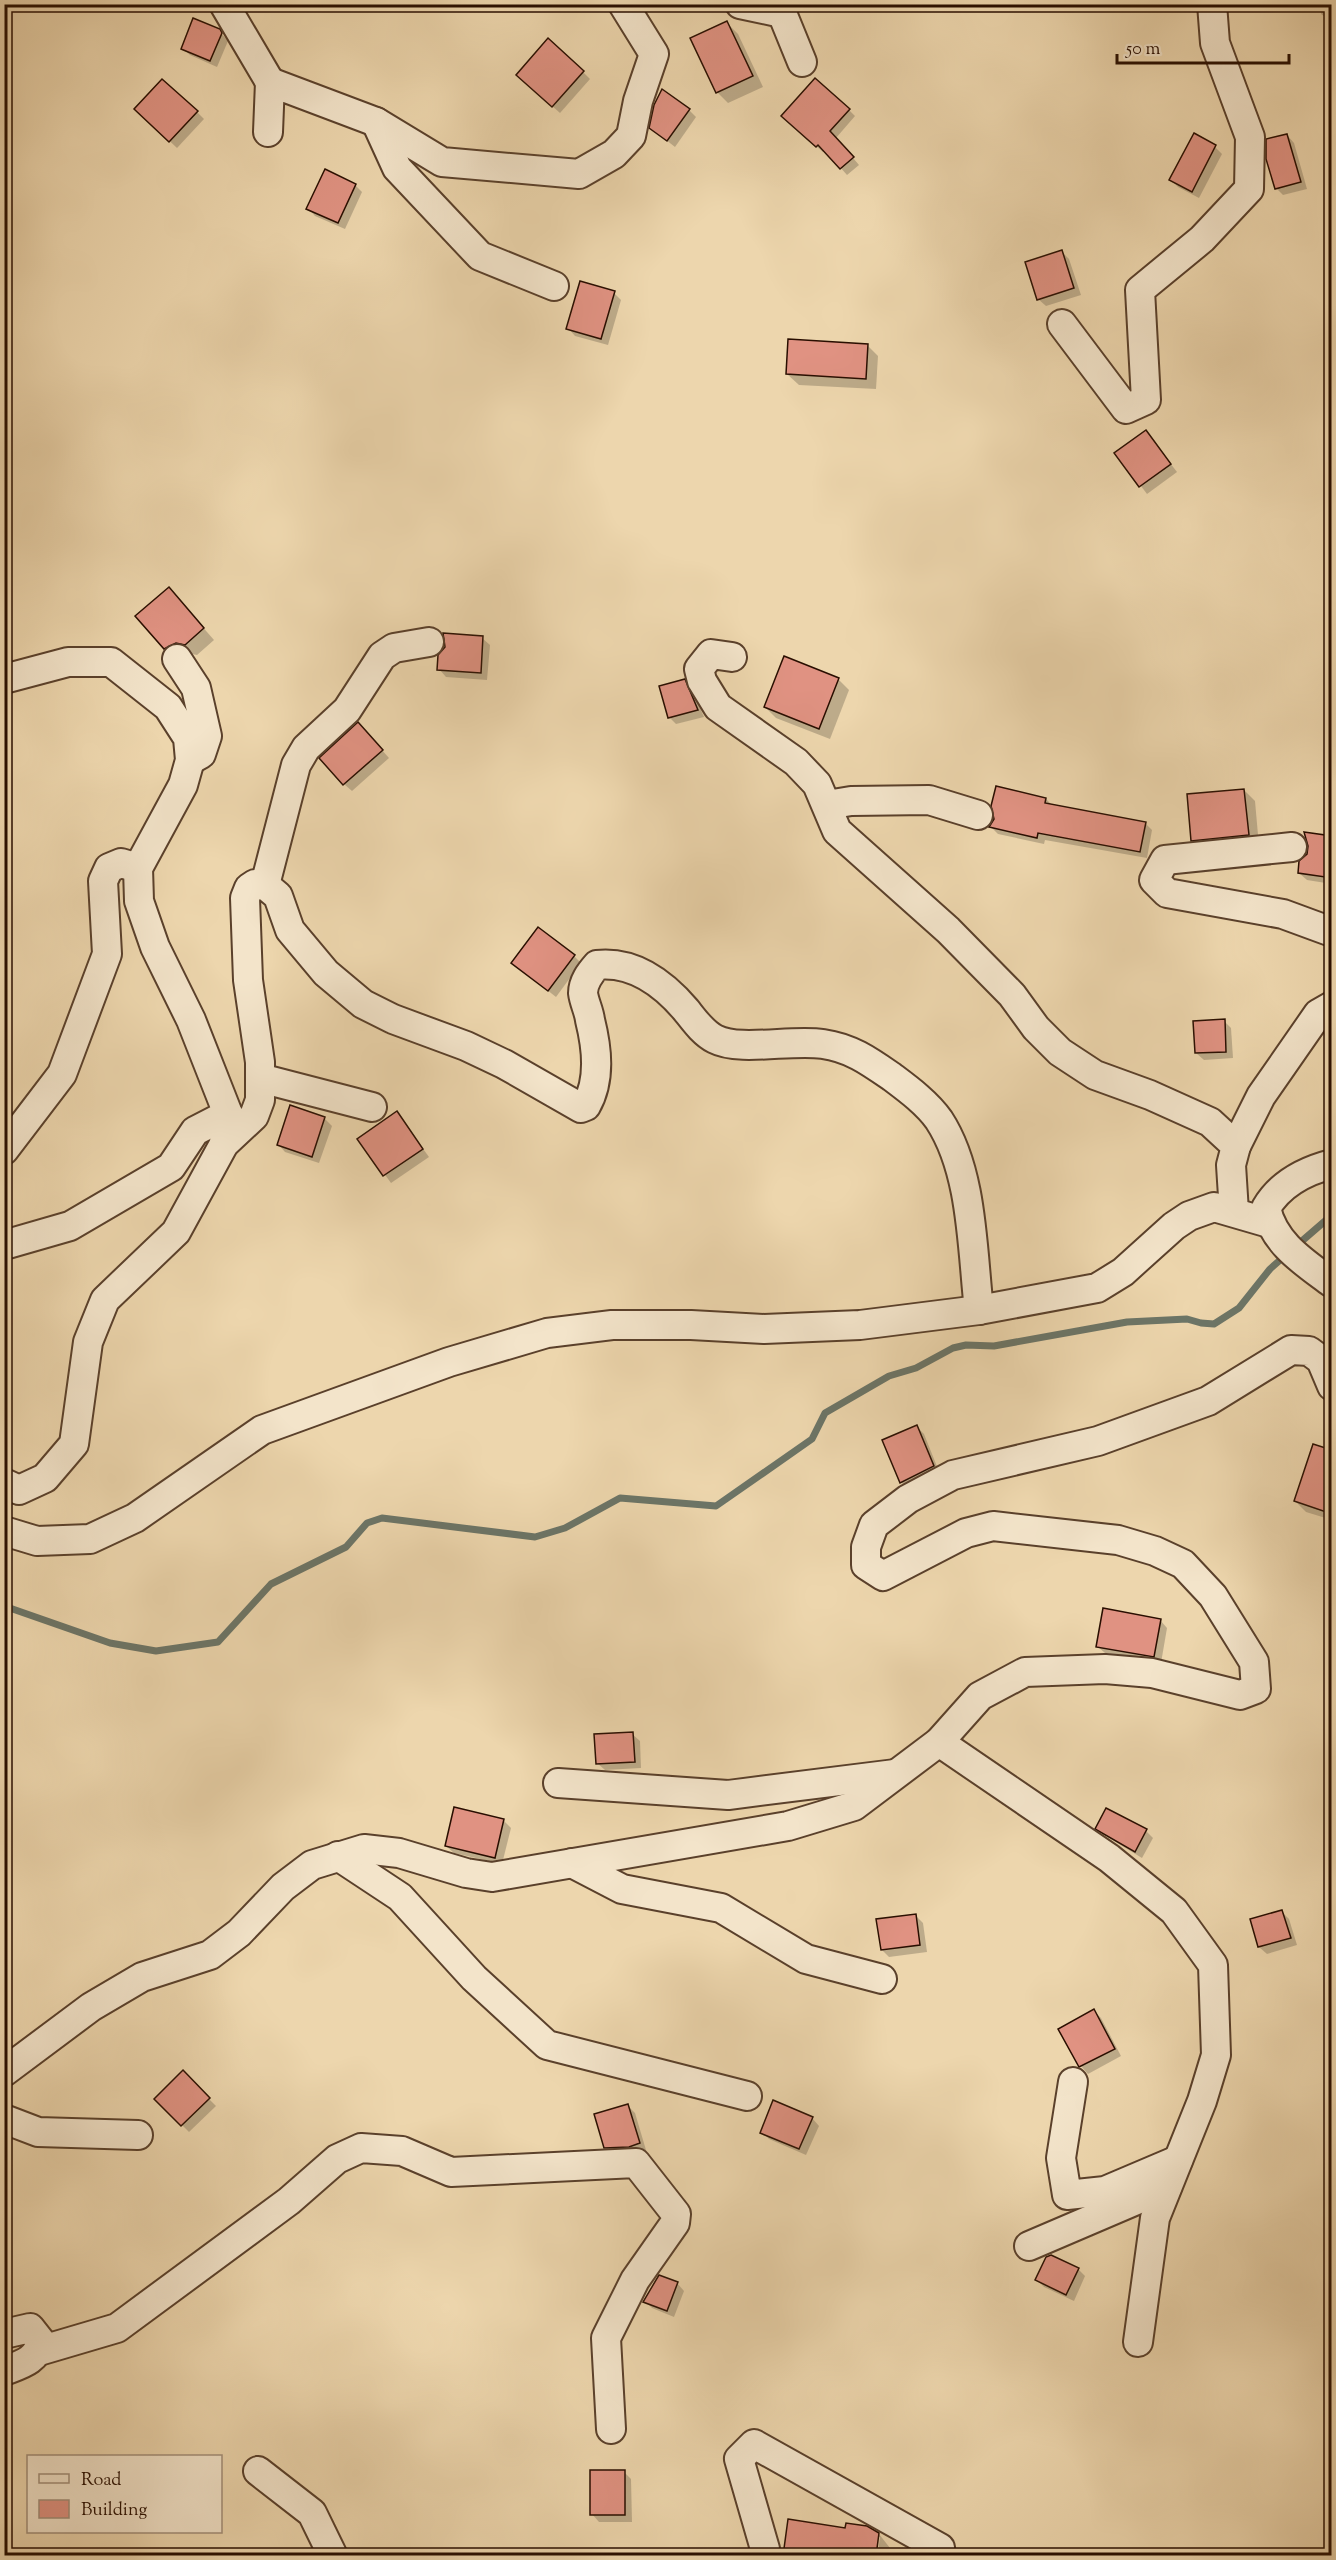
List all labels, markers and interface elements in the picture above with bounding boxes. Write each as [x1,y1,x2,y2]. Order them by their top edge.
scale bar [1117,27,1290,65]
text: 50 m [1125,37,1161,63]
legend [27,2455,222,2533]
text: Road [81,2468,121,2494]
text: Building [81,2498,147,2524]

